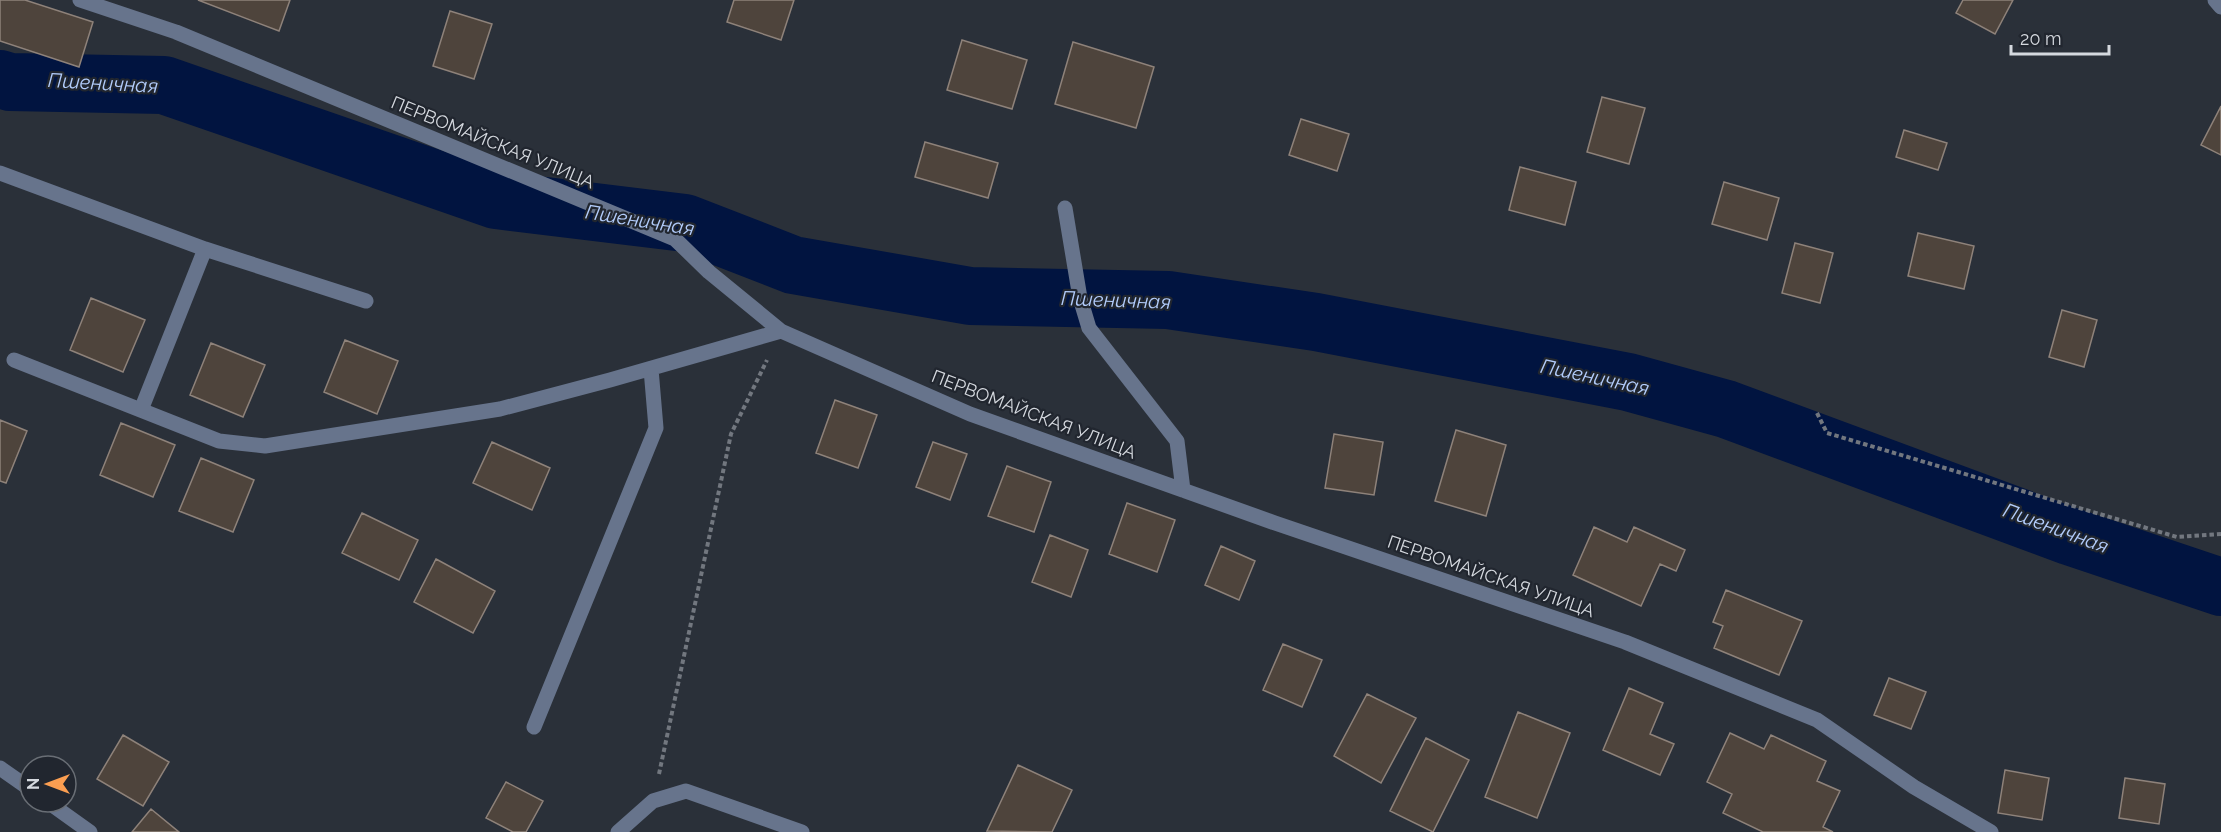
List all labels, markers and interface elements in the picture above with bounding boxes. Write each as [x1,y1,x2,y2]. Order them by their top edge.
scale bar [2011,18,2108,56]
text: 20 m [2020,28,2062,49]
water label: Пшеничная [47,68,159,98]
street label: ПЕРВОМАЙСКАЯ УЛИЦА [388,92,598,192]
water label: Пшеничная [584,200,697,241]
water label: Пшеничная [1060,286,1172,314]
water label: Пшеничная [1539,354,1652,400]
street label: ПЕРВОМАЙСКАЯ УЛИЦА [929,365,1139,463]
water label: Пшеничная [2000,498,2112,558]
street label: ПЕРВОМАЙСКАЯ УЛИЦА [1385,531,1597,621]
north arrow [18,754,78,814]
text: N [24,778,43,790]

